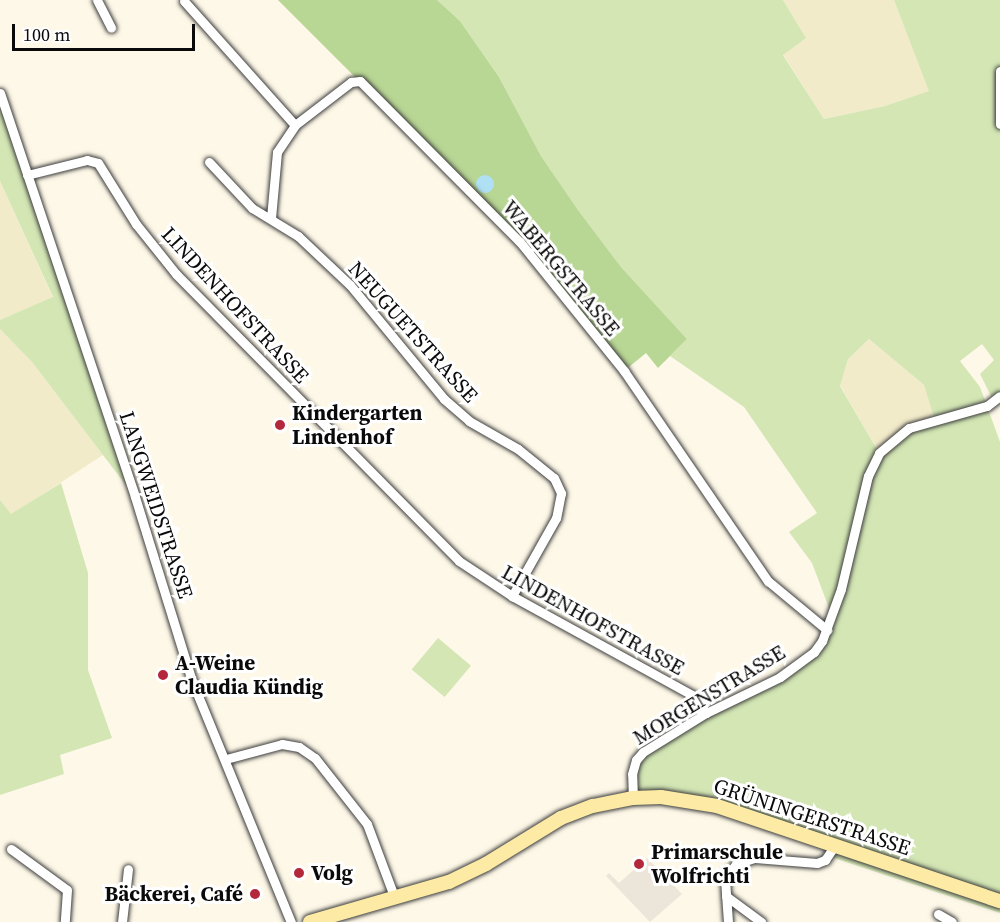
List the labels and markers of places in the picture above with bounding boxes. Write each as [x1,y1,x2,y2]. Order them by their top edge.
place label: Kindergarten Lindenhof [292,400,422,450]
marker: Kindergarten Lindenhof [273,418,287,432]
place label: A-Weine Claudia Kündig [175,650,323,700]
marker: A-Weine Claudia Kündig [156,668,170,682]
place label: Primarschule Wolfrichti [651,839,783,889]
marker: Primarschule Wolfrichti [632,857,646,871]
place label: Volg [311,860,353,886]
marker: Volg [292,866,306,880]
place label: Bäckerei, Café [105,881,243,907]
marker: Bäckerei, Café [248,887,262,901]

